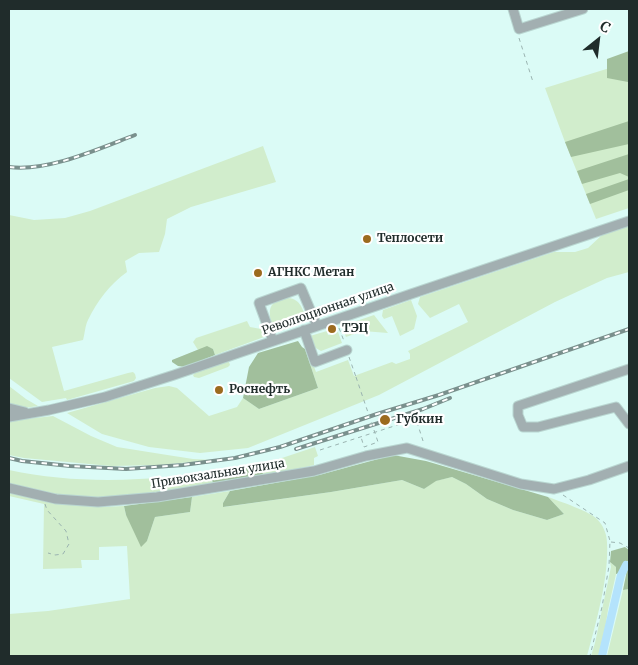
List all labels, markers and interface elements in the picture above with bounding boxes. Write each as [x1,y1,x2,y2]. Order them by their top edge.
north arrow [573,15,623,65]
text: С [597,17,614,37]
place label: Теплосети [377,232,443,246]
marker: Теплосети [361,233,373,245]
place label: АГНКС Метан [268,266,354,280]
marker: АГНКС Метан [252,267,264,279]
street label: Революционная улица [260,280,396,338]
place label: ТЭЦ [342,322,368,336]
marker: ТЭЦ [326,323,338,335]
place label: Роснефть [229,383,290,397]
marker: Роснефть [213,384,225,396]
marker: Губкин [378,413,392,427]
place label: Губкин [396,413,443,427]
street label: Привокзальная улица [150,456,286,492]

